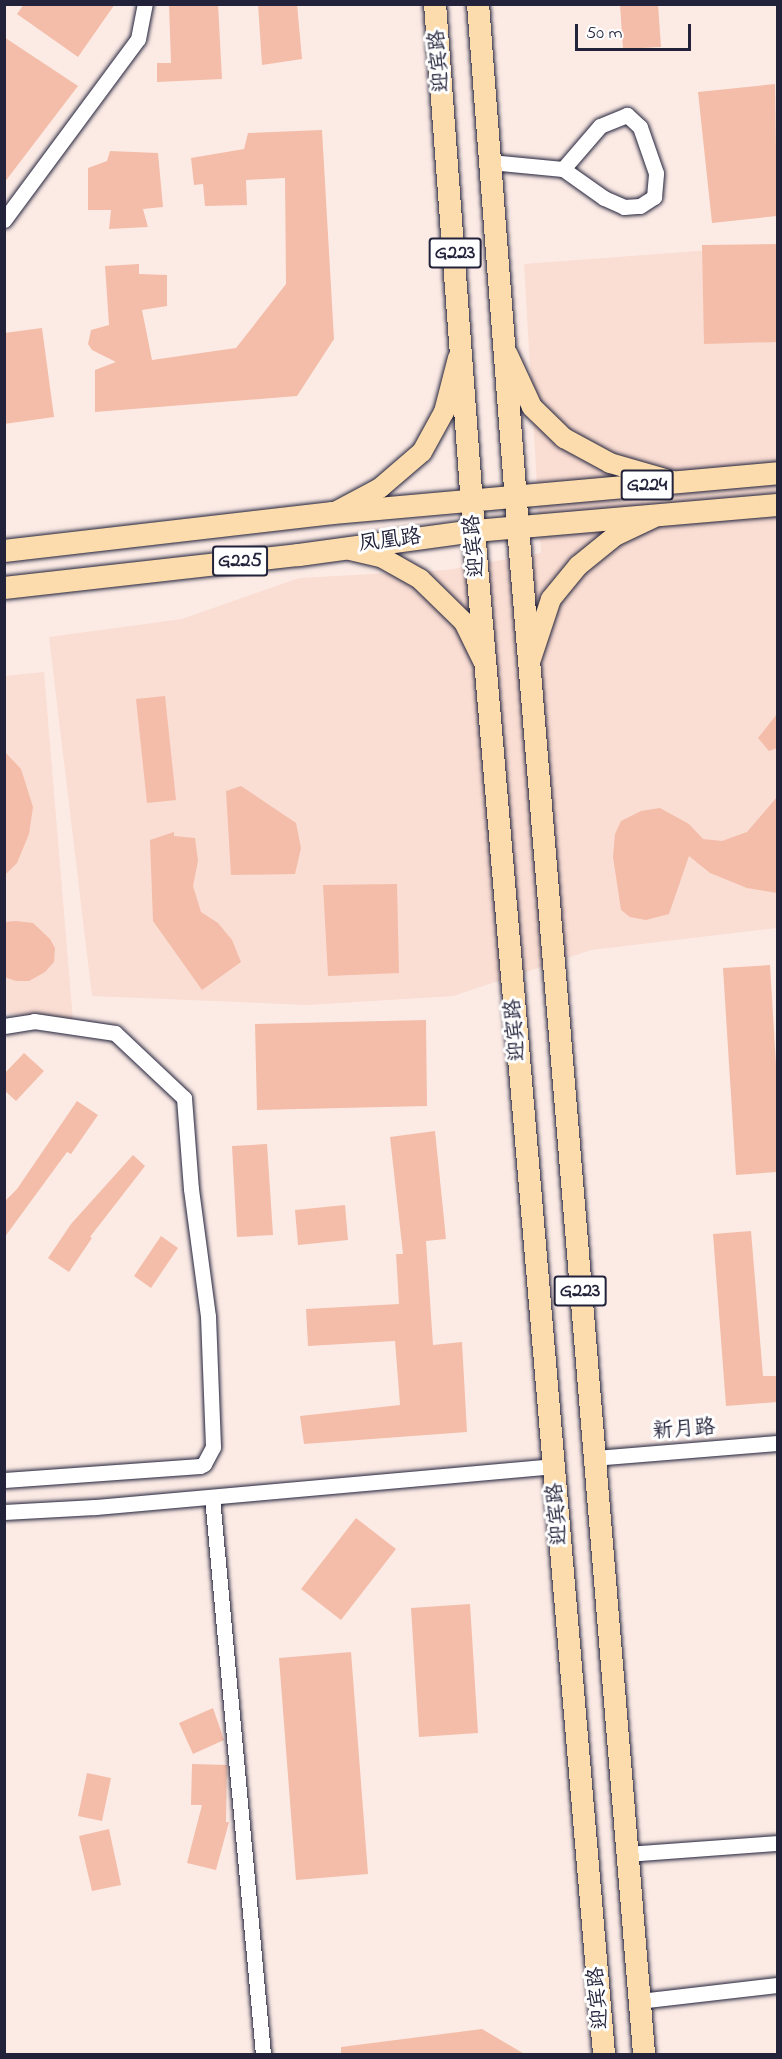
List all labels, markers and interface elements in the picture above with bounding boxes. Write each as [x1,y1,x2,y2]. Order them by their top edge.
scale bar [578,12,694,50]
text: 50 m [586,21,623,47]
street label: 迎宾路 [425,29,455,93]
road number: G223 [428,236,482,270]
road number: G224 [620,468,674,502]
street label: 迎宾路 [460,514,490,578]
street label: 凤凰路 [357,525,423,557]
road number: G225 [212,544,268,578]
street label: 迎宾路 [501,998,531,1062]
road number: G223 [553,1274,607,1308]
street label: 新月路 [652,1415,716,1445]
street label: 迎宾路 [543,1482,573,1546]
street label: 迎宾路 [584,1966,614,2030]

